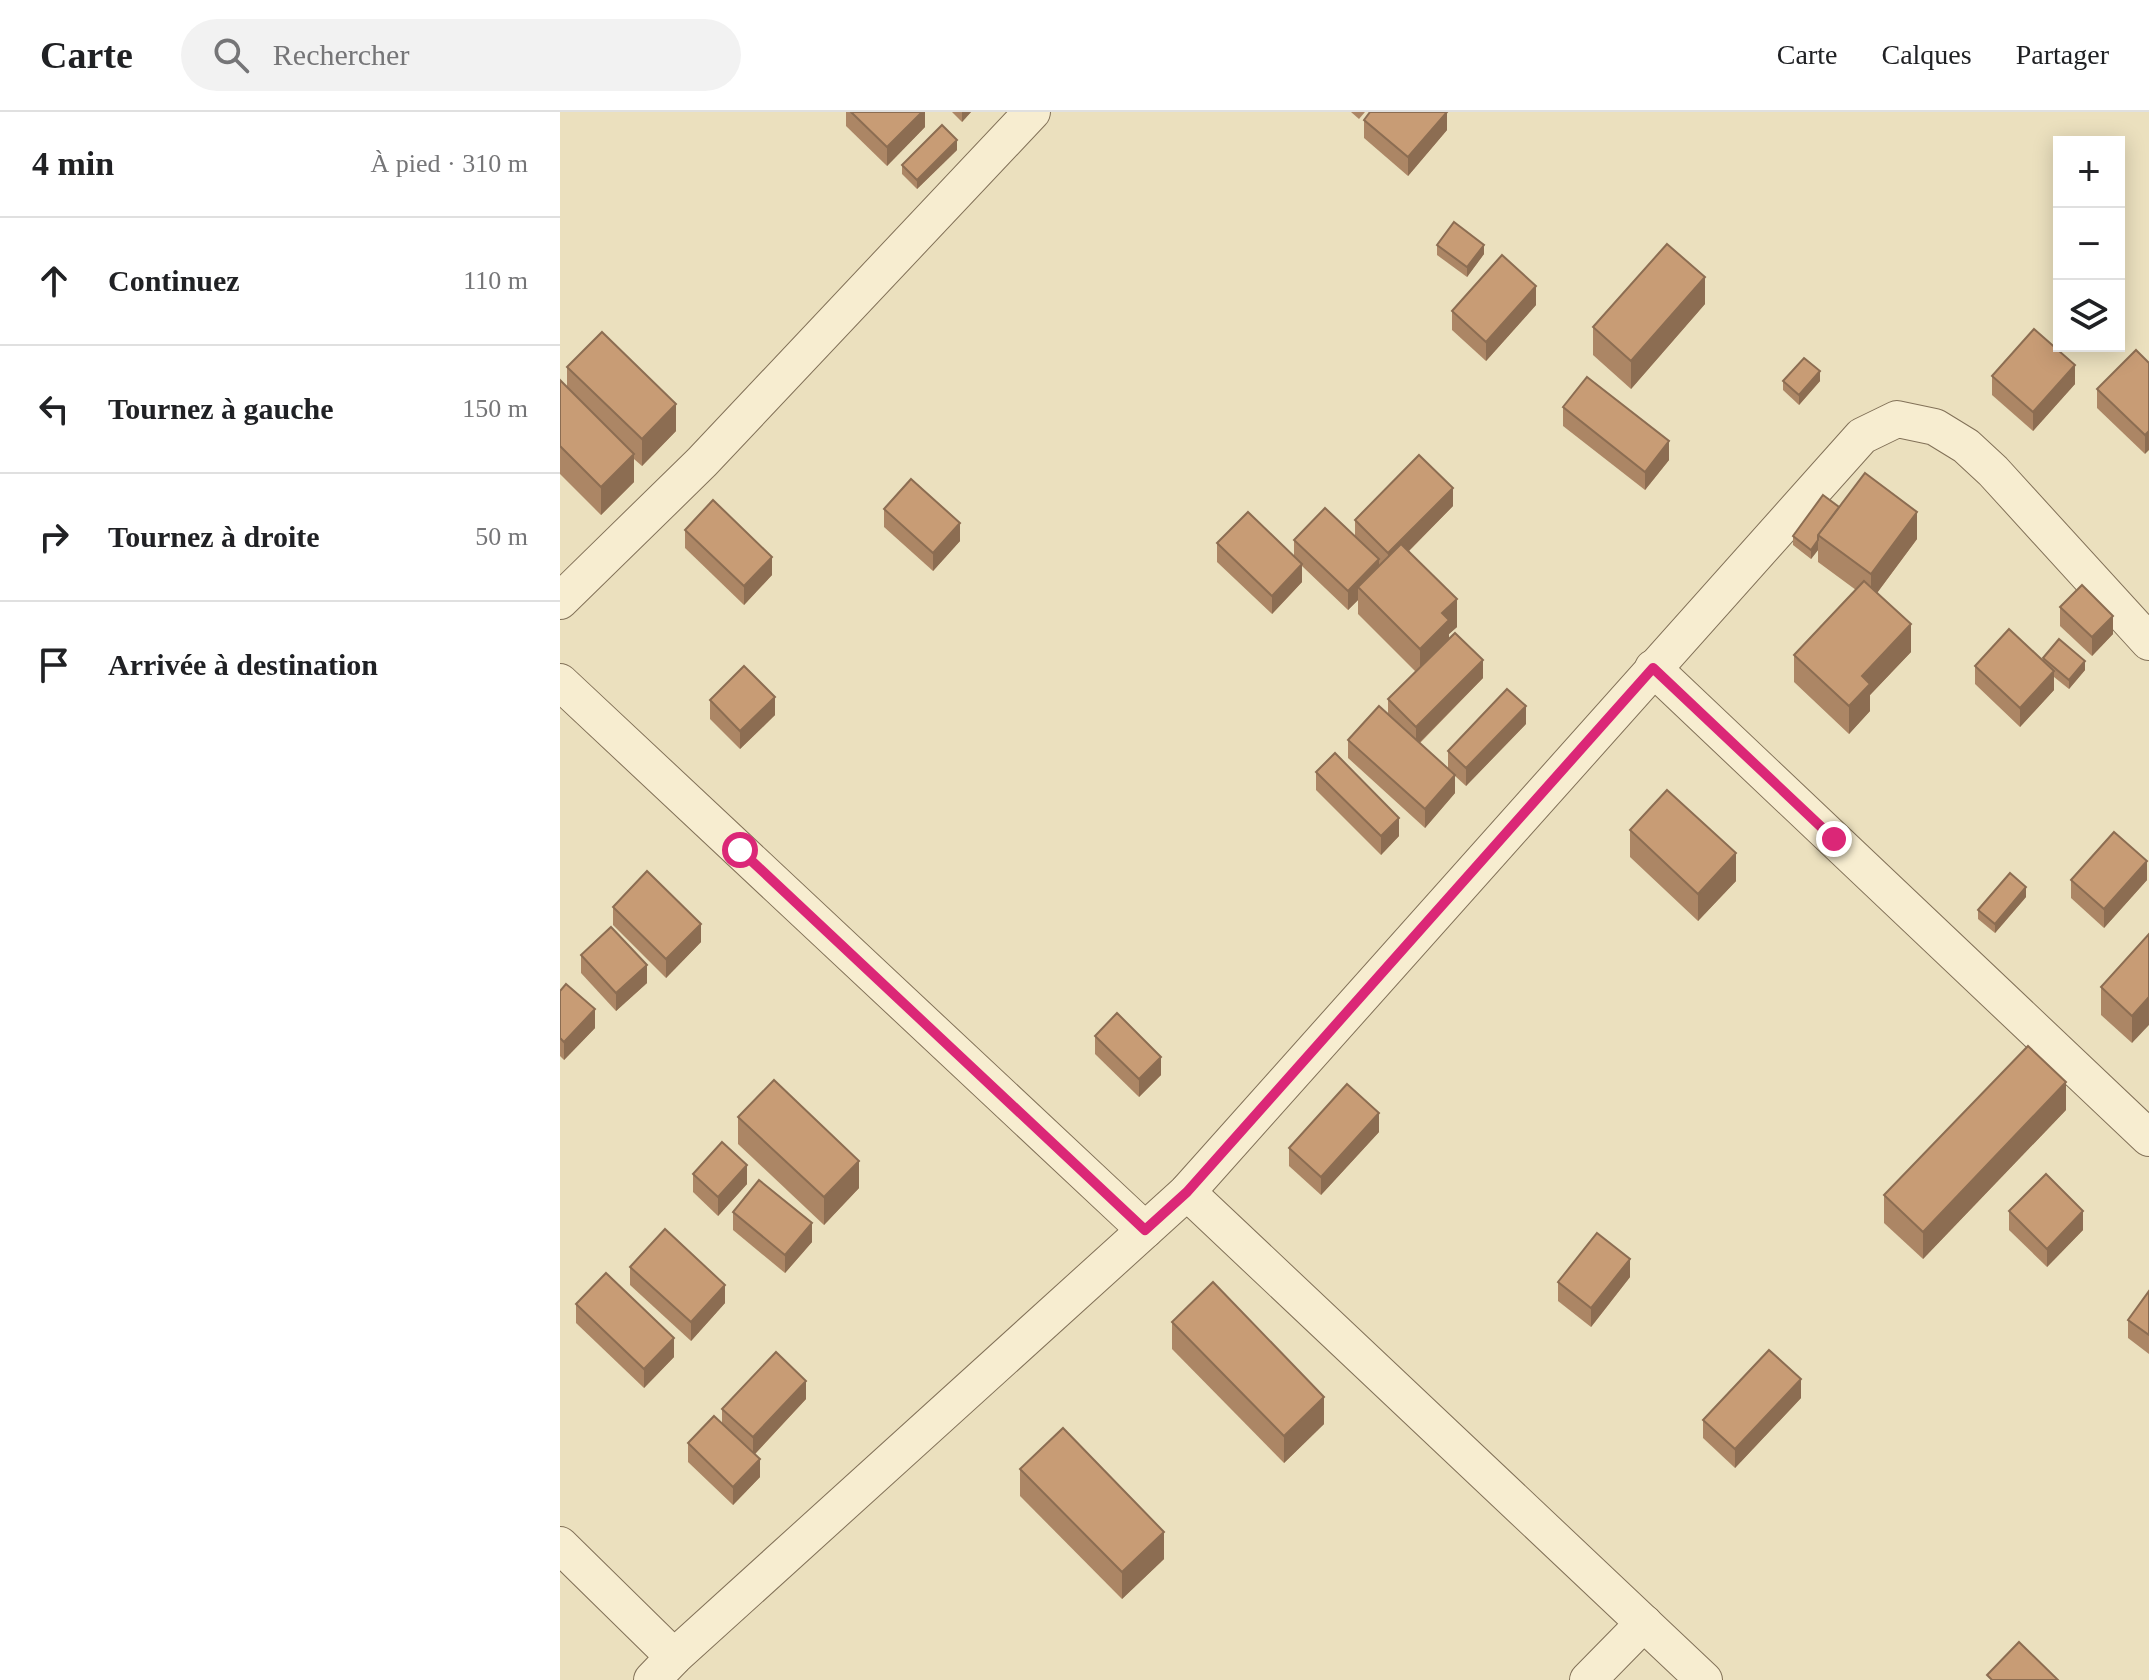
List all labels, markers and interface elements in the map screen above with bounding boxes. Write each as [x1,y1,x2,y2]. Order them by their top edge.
search box [181,19,741,91]
icon: search [209,33,253,77]
text: Carte [40,34,133,76]
text: Rechercher [273,38,409,71]
text: Carte [1777,39,1837,70]
text: Calques [1881,39,1972,70]
text: Partager [2016,39,2109,70]
map controls [2053,136,2125,352]
button: + [2053,136,2125,208]
text: 4 min [32,145,114,182]
text: À pied · 310 m [371,149,528,178]
button: − [2053,208,2125,280]
icon: ahead [32,259,76,303]
text: Continuez [108,264,240,297]
text: 110 m [463,266,528,295]
button: layers [2053,280,2125,352]
icon: left [32,387,76,431]
text: Tournez à gauche [108,392,334,425]
text: 150 m [462,394,528,423]
icon: right [32,515,76,559]
text: Tournez à droite [108,520,320,553]
text: 50 m [475,522,528,551]
icon: arrive [32,643,76,687]
text: Arrivée à destination [108,648,378,681]
route end [1816,821,1852,857]
route start [722,832,758,868]

